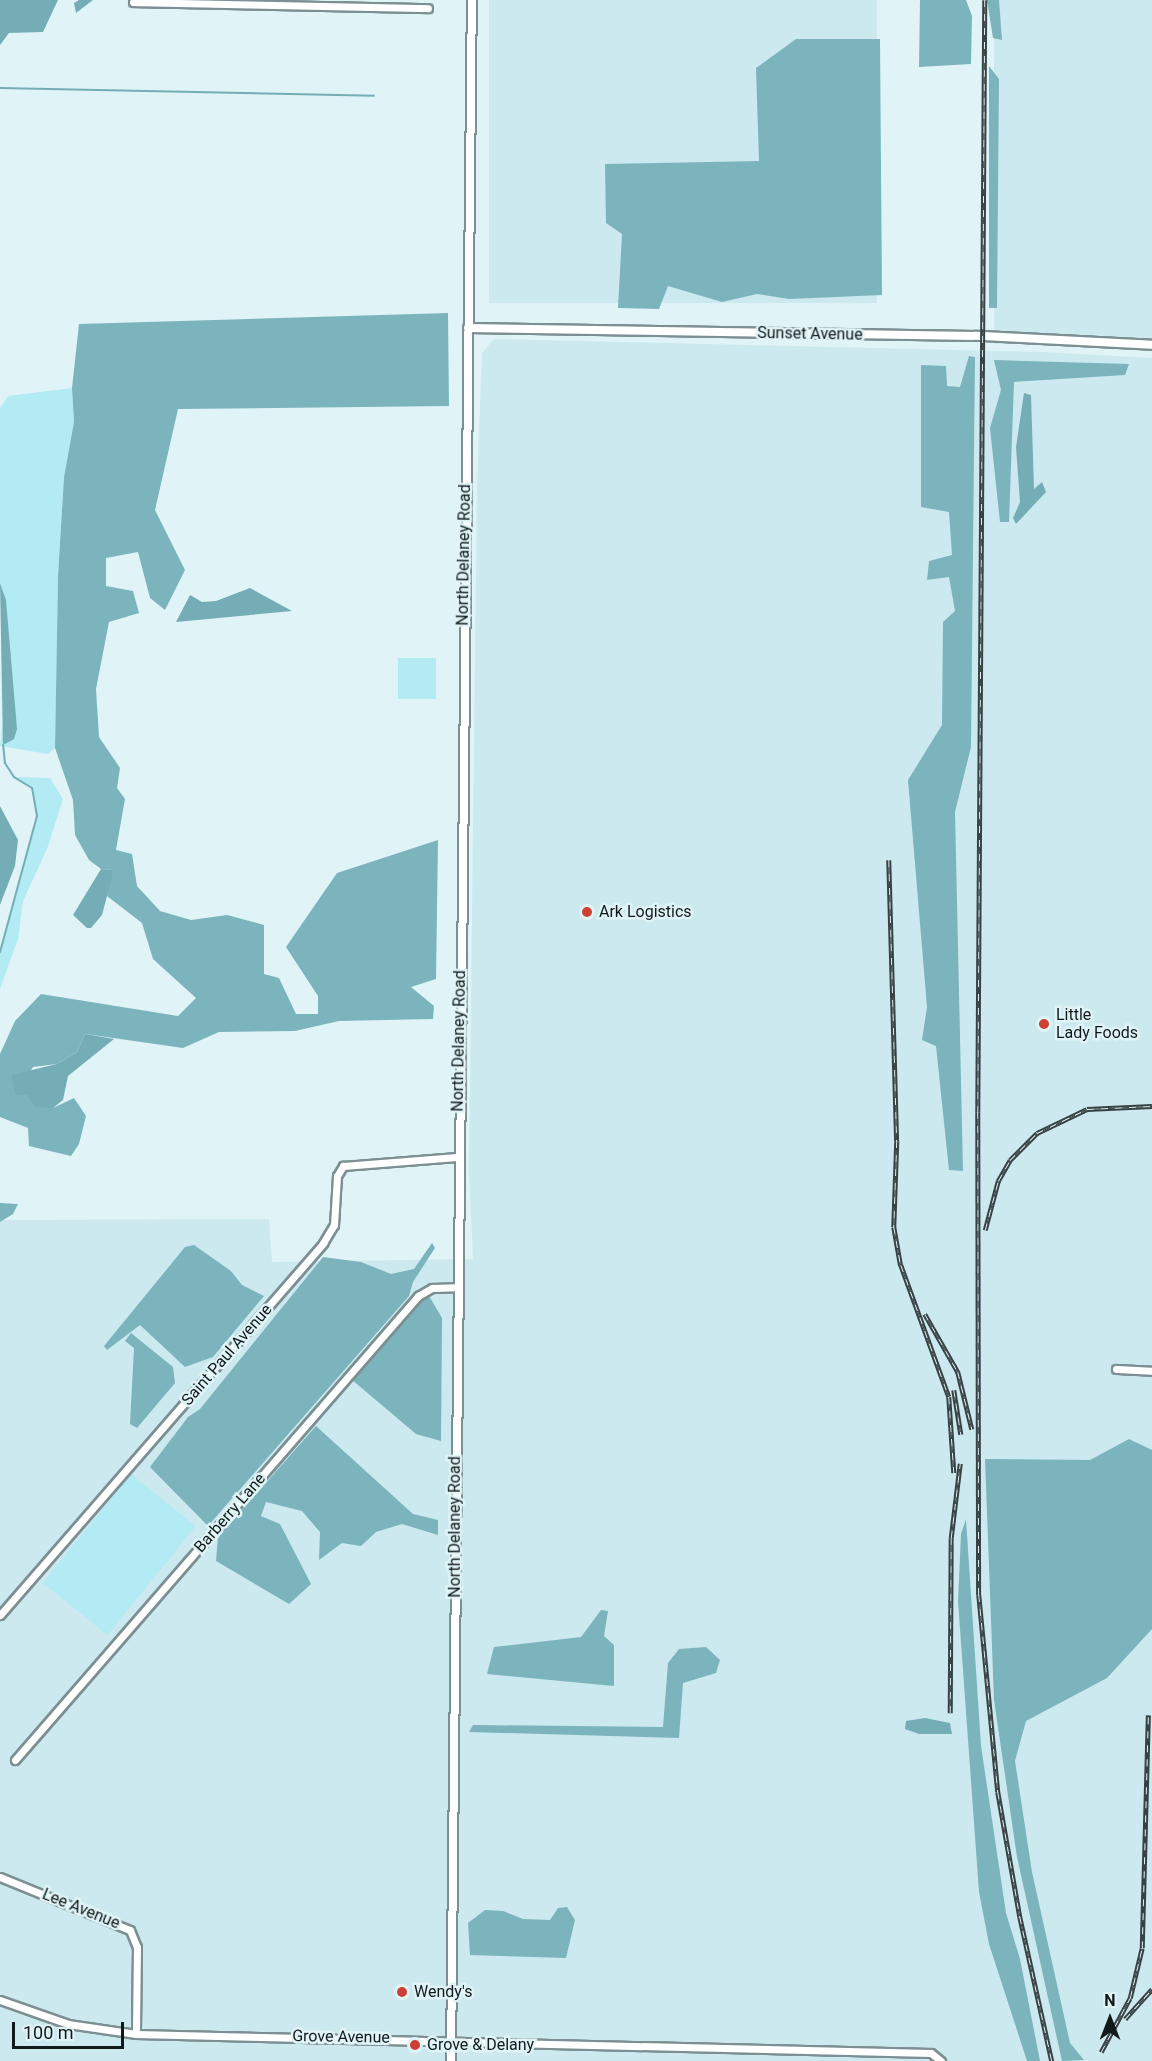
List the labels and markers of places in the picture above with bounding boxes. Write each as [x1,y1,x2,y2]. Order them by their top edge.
place label: Ark Logistics [599,902,692,922]
marker: Ark Logistics [580,905,594,919]
place label: Little Lady Foods [1056,1005,1138,1043]
marker: Little Lady Foods [1037,1017,1051,1031]
place label: Wendy's [414,1982,472,2002]
marker: Wendy's [395,1985,409,1999]
place label: Grove & Delany [427,2035,534,2055]
marker: Grove & Delany [408,2038,422,2052]

